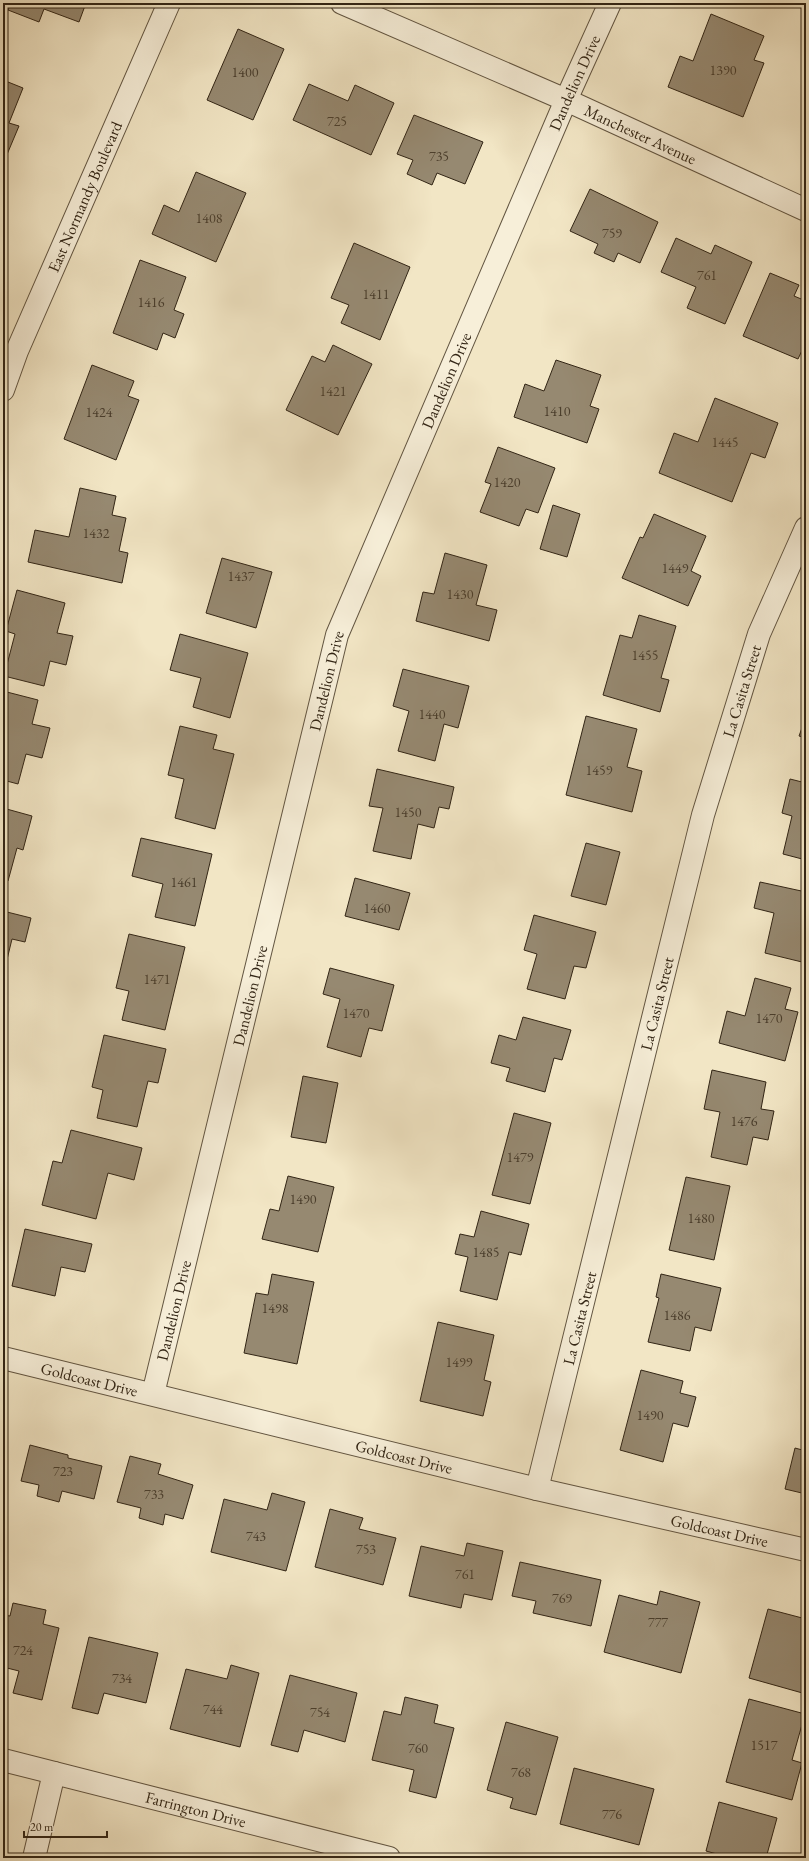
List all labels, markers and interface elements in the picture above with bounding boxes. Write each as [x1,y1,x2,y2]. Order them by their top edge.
street label: Dandelion Drive [544,31,605,134]
house number: 1390 [710,61,737,79]
house number: 1400 [232,63,259,81]
street label: Manchester Avenue [581,99,700,169]
house number: 725 [327,112,347,130]
street label: East Normandy Boulevard [42,117,127,275]
house number: 735 [429,147,449,165]
house number: 1408 [196,209,223,227]
house number: 759 [602,224,622,242]
house number: 761 [697,266,717,284]
house number: 1411 [363,285,389,303]
house number: 1416 [138,293,165,311]
street label: Dandelion Drive [416,329,476,432]
house number: 1421 [320,382,346,400]
house number: 1410 [544,402,571,420]
house number: 1424 [86,403,113,421]
house number: 1445 [712,433,738,451]
house number: 1420 [494,473,521,491]
house number: 1432 [83,524,110,542]
house number: 1449 [662,559,689,577]
house number: 1437 [228,567,255,585]
house number: 1430 [447,585,474,603]
street label: Dandelion Drive [304,627,348,733]
street label: La Casita Street [717,642,766,740]
house number: 1455 [632,646,658,664]
house number: 1440 [419,705,446,723]
house number: 1459 [586,761,613,779]
house number: 1450 [395,803,422,821]
house number: 1461 [171,873,197,891]
house number: 1460 [364,899,391,917]
street label: Dandelion Drive [227,943,272,1048]
street label: La Casita Street [635,955,678,1052]
house number: 1471 [144,970,170,988]
house number: 1470 [343,1004,370,1022]
house number: 1470 [756,1009,783,1027]
house number: 1476 [731,1112,758,1130]
house number: 1479 [507,1148,534,1166]
house number: 1490 [290,1190,317,1208]
house number: 1480 [688,1209,715,1227]
house number: 1485 [473,1243,499,1261]
street label: Dandelion Drive [151,1258,196,1363]
street label: La Casita Street [557,1269,601,1367]
house number: 1498 [262,1299,289,1317]
house number: 1486 [664,1306,691,1324]
house number: 1499 [446,1353,473,1371]
street label: Goldcoast Drive [39,1357,140,1401]
house number: 1490 [637,1406,664,1424]
street label: Goldcoast Drive [353,1434,455,1478]
house number: 723 [53,1462,73,1480]
house number: 733 [144,1485,164,1503]
street label: Goldcoast Drive [669,1509,770,1552]
house number: 743 [246,1527,266,1545]
house number: 753 [356,1540,376,1558]
house number: 761 [455,1565,475,1583]
house number: 769 [552,1589,572,1607]
house number: 777 [648,1613,668,1631]
house number: 724 [13,1641,33,1659]
house number: 734 [112,1669,132,1687]
house number: 744 [203,1700,223,1718]
house number: 754 [310,1703,330,1721]
house number: 1517 [751,1736,778,1754]
house number: 760 [408,1739,428,1757]
house number: 768 [511,1763,531,1781]
street label: Farrington Drive [143,1786,248,1832]
house number: 776 [602,1805,622,1823]
scale bar [24,1813,107,1839]
text: 20 m [30,1819,54,1835]

